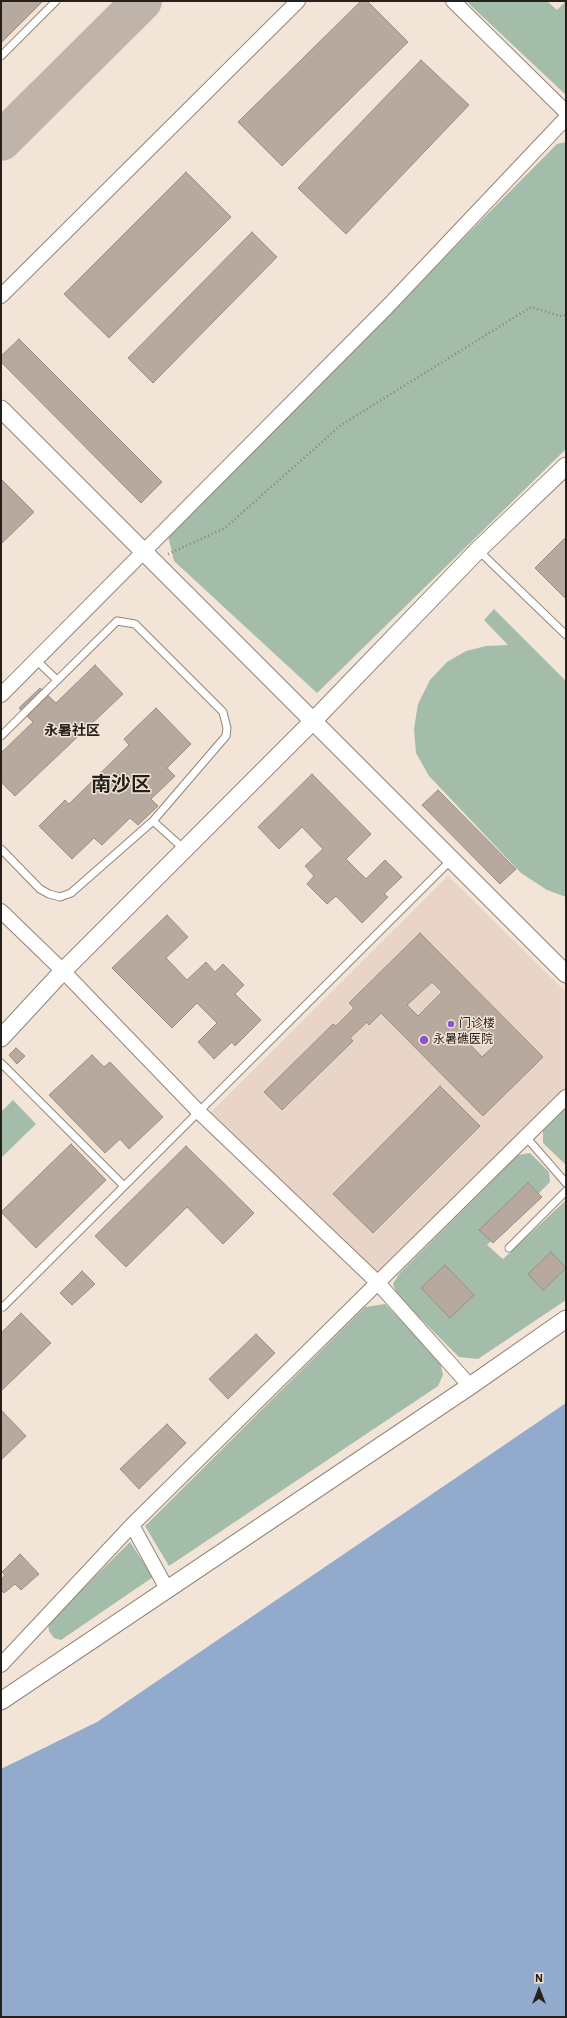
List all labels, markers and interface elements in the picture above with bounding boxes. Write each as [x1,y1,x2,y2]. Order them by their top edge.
district label: 永暑社区 [44,723,100,739]
district label: 南沙区 [91,773,151,797]
place label: 门诊楼 [459,1017,495,1031]
marker: 门诊楼 [446,1019,456,1029]
place label: 永暑礁医院 [433,1033,493,1047]
marker: 永暑礁医院 [418,1034,430,1046]
north arrow [519,1970,559,2010]
text: N [535,1971,543,1985]

